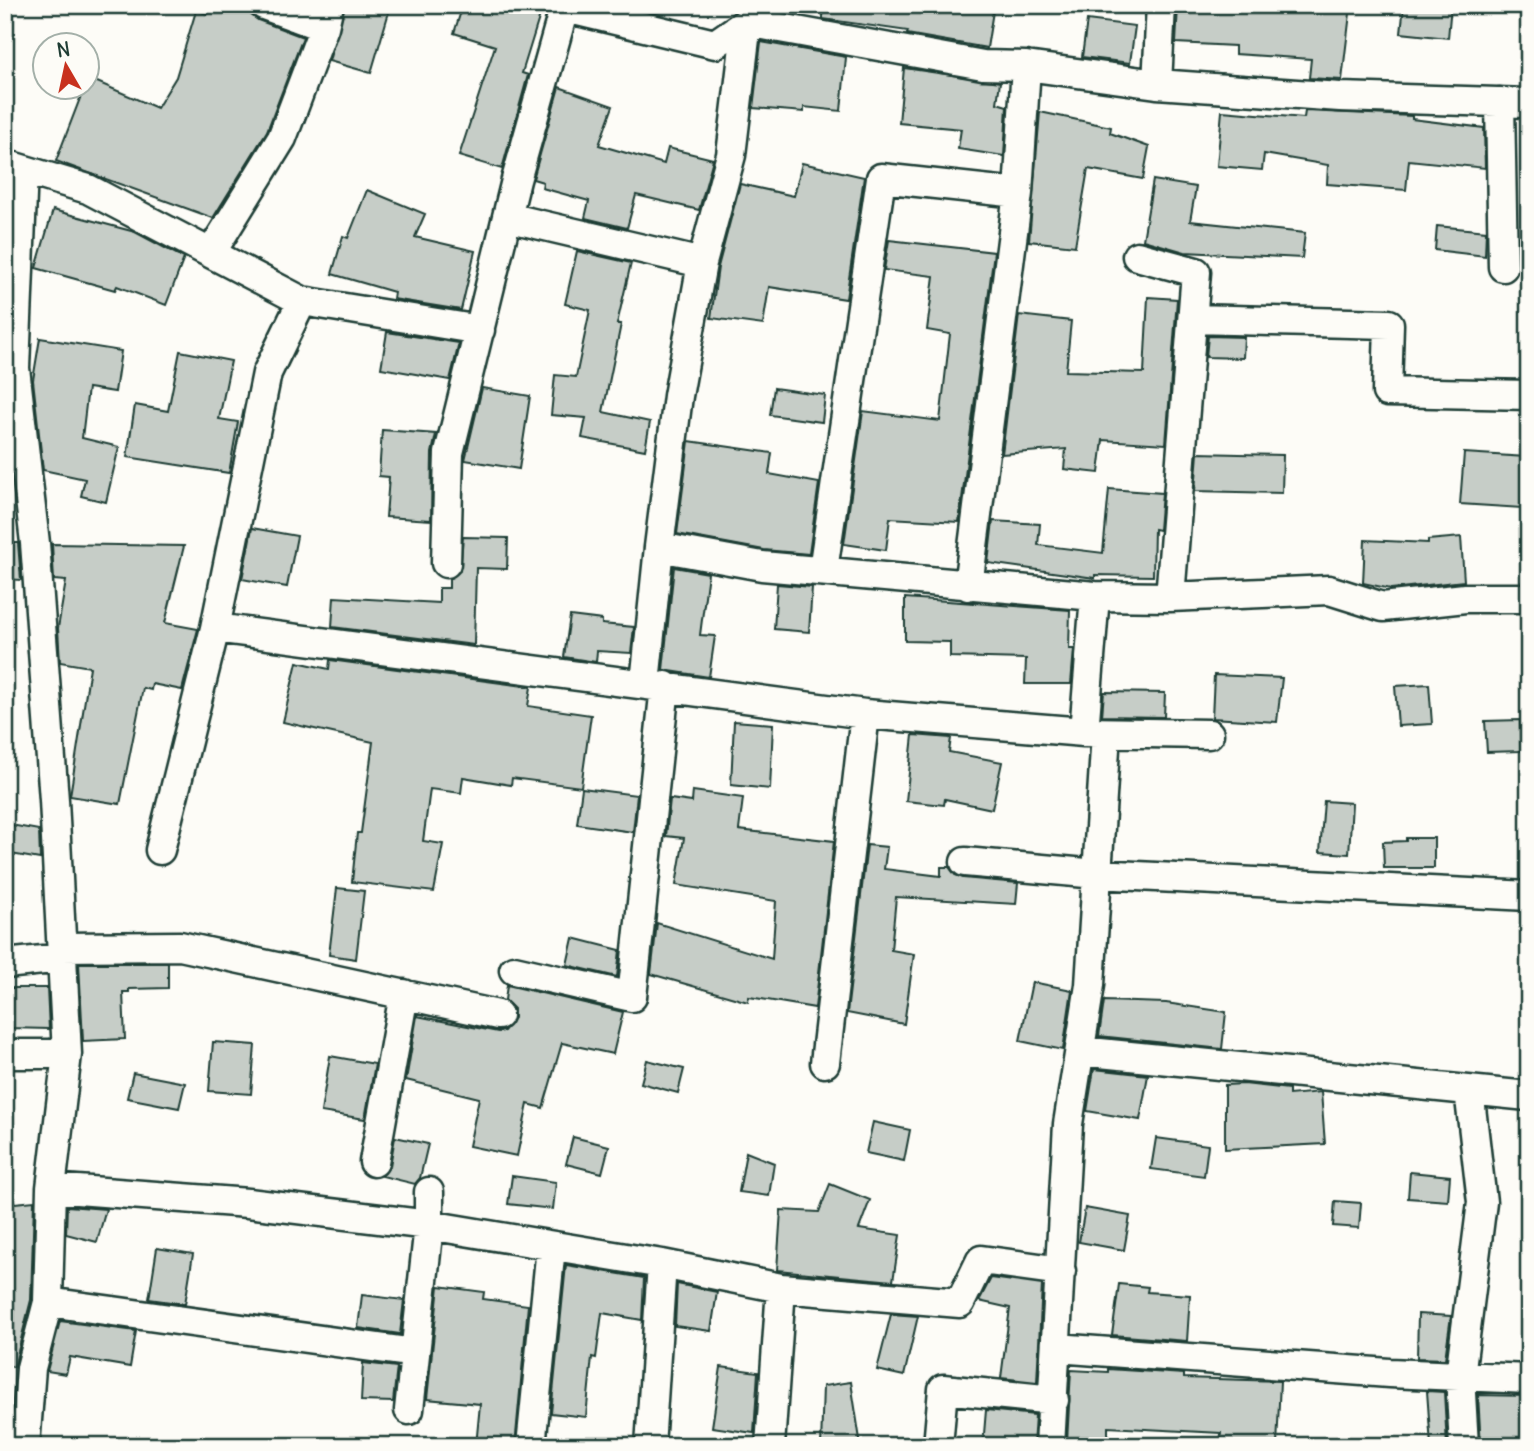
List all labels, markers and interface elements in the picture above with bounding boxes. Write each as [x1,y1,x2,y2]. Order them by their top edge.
north arrow [32,32,102,102]
text: N [55,36,72,62]

